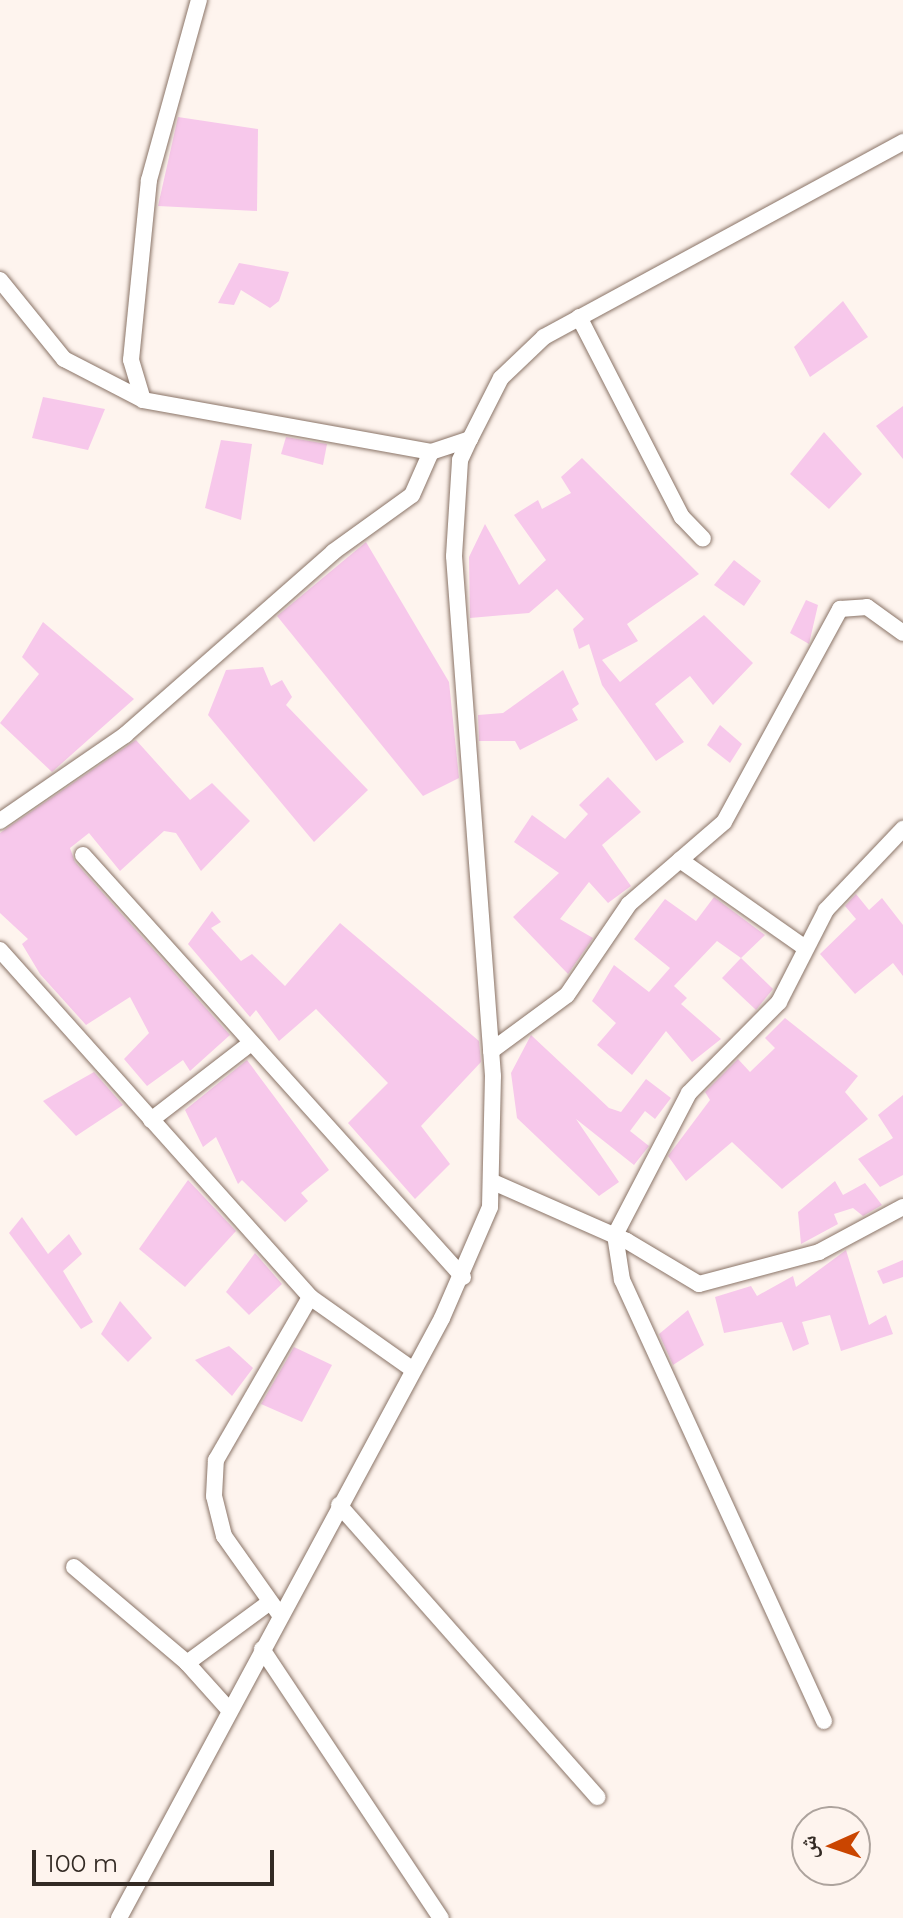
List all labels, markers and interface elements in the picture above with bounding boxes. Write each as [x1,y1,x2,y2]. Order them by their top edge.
north arrow [791,1806,871,1886]
scale bar [36,1834,278,1884]
text: ش [794,1835,823,1860]
text: 100 m [46,1849,118,1878]

